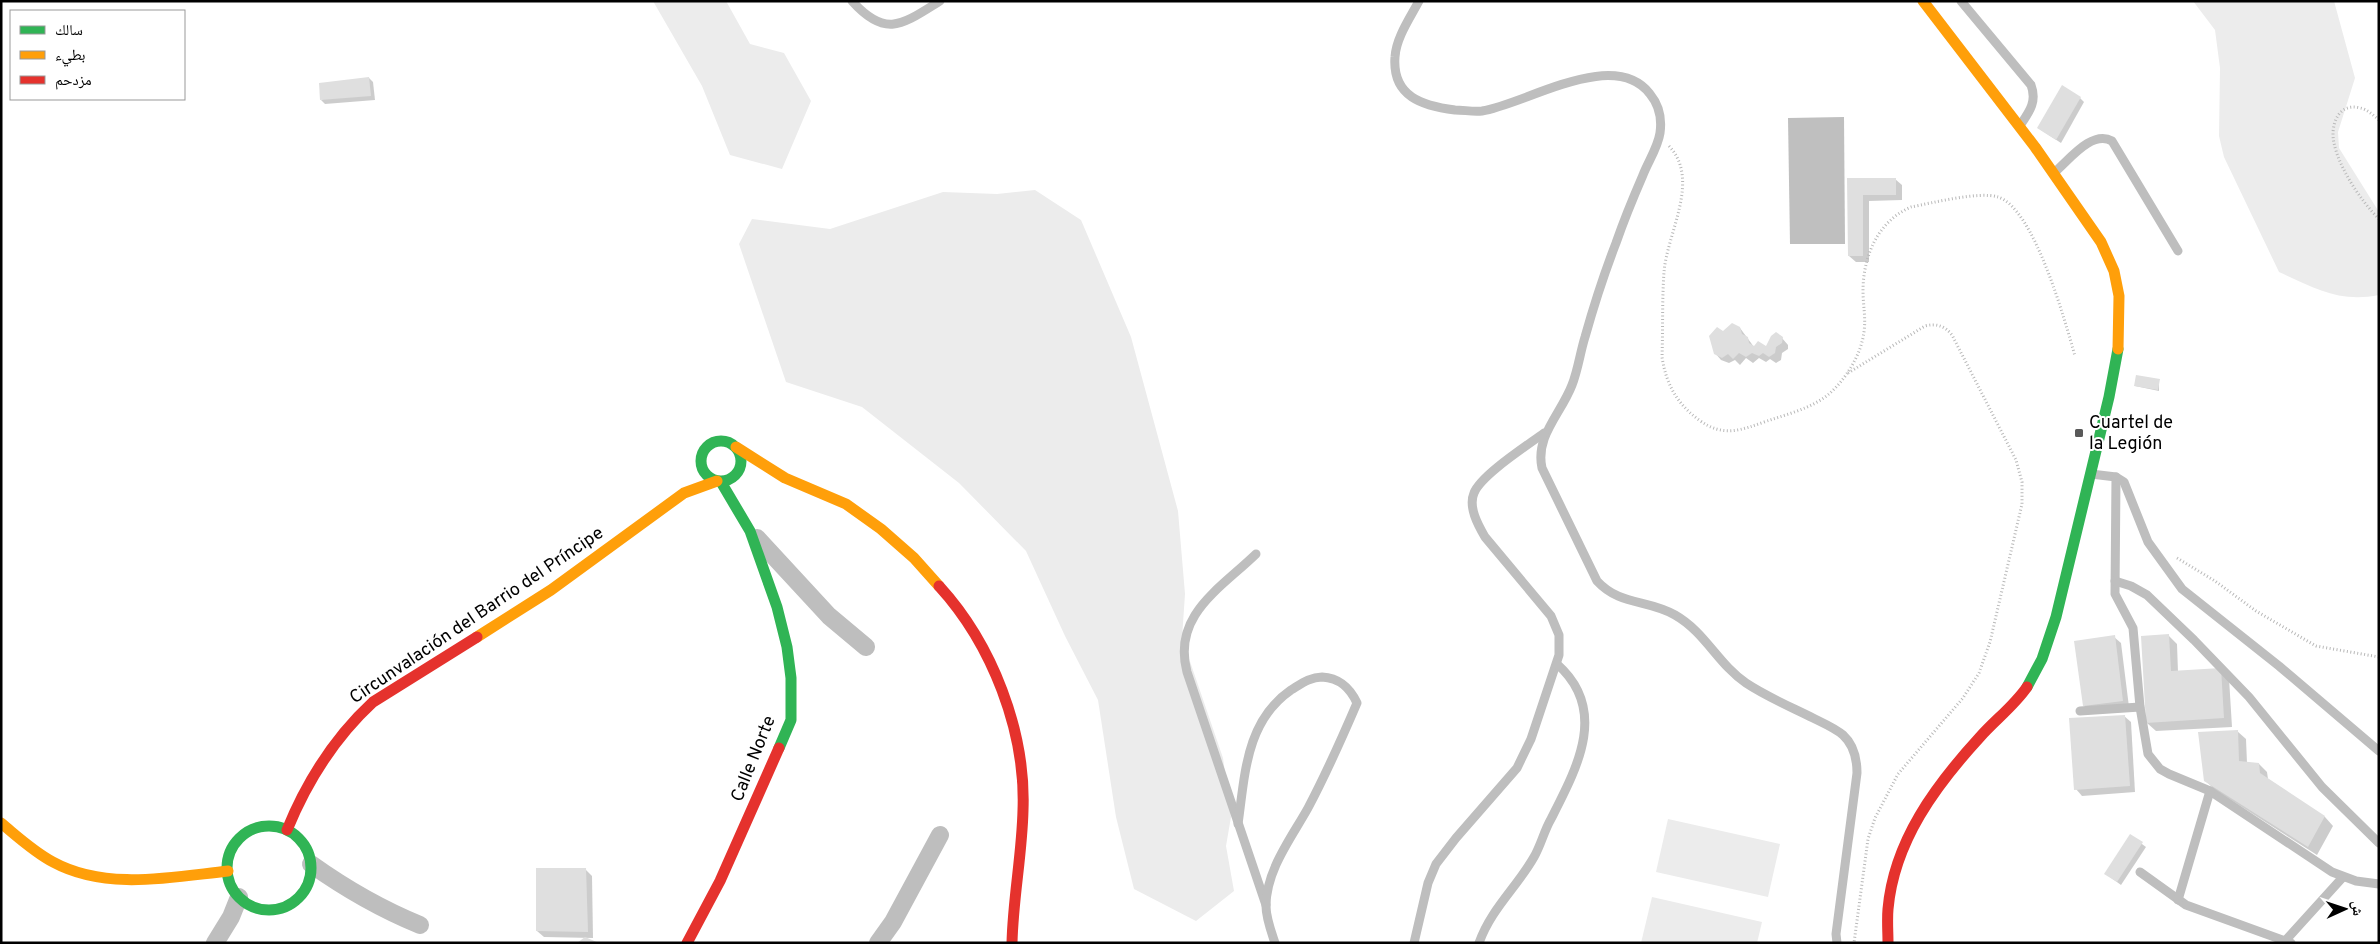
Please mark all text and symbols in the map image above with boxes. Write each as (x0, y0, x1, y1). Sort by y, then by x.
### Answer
legend (10, 10, 185, 100)
text: سالك (55, 22, 83, 41)
text: بطيء (55, 47, 85, 67)
text: مزدحم (55, 72, 92, 91)
place label: Cuartel de la Legión (2089, 412, 2173, 456)
marker: Cuartel de la Legión (2073, 427, 2085, 439)
street label: Circunvalación del Barrio del Príncipe (346, 522, 608, 710)
street label: Calle Norte (726, 713, 782, 805)
north arrow (2320, 884, 2370, 934)
text: ش (2348, 901, 2365, 916)

